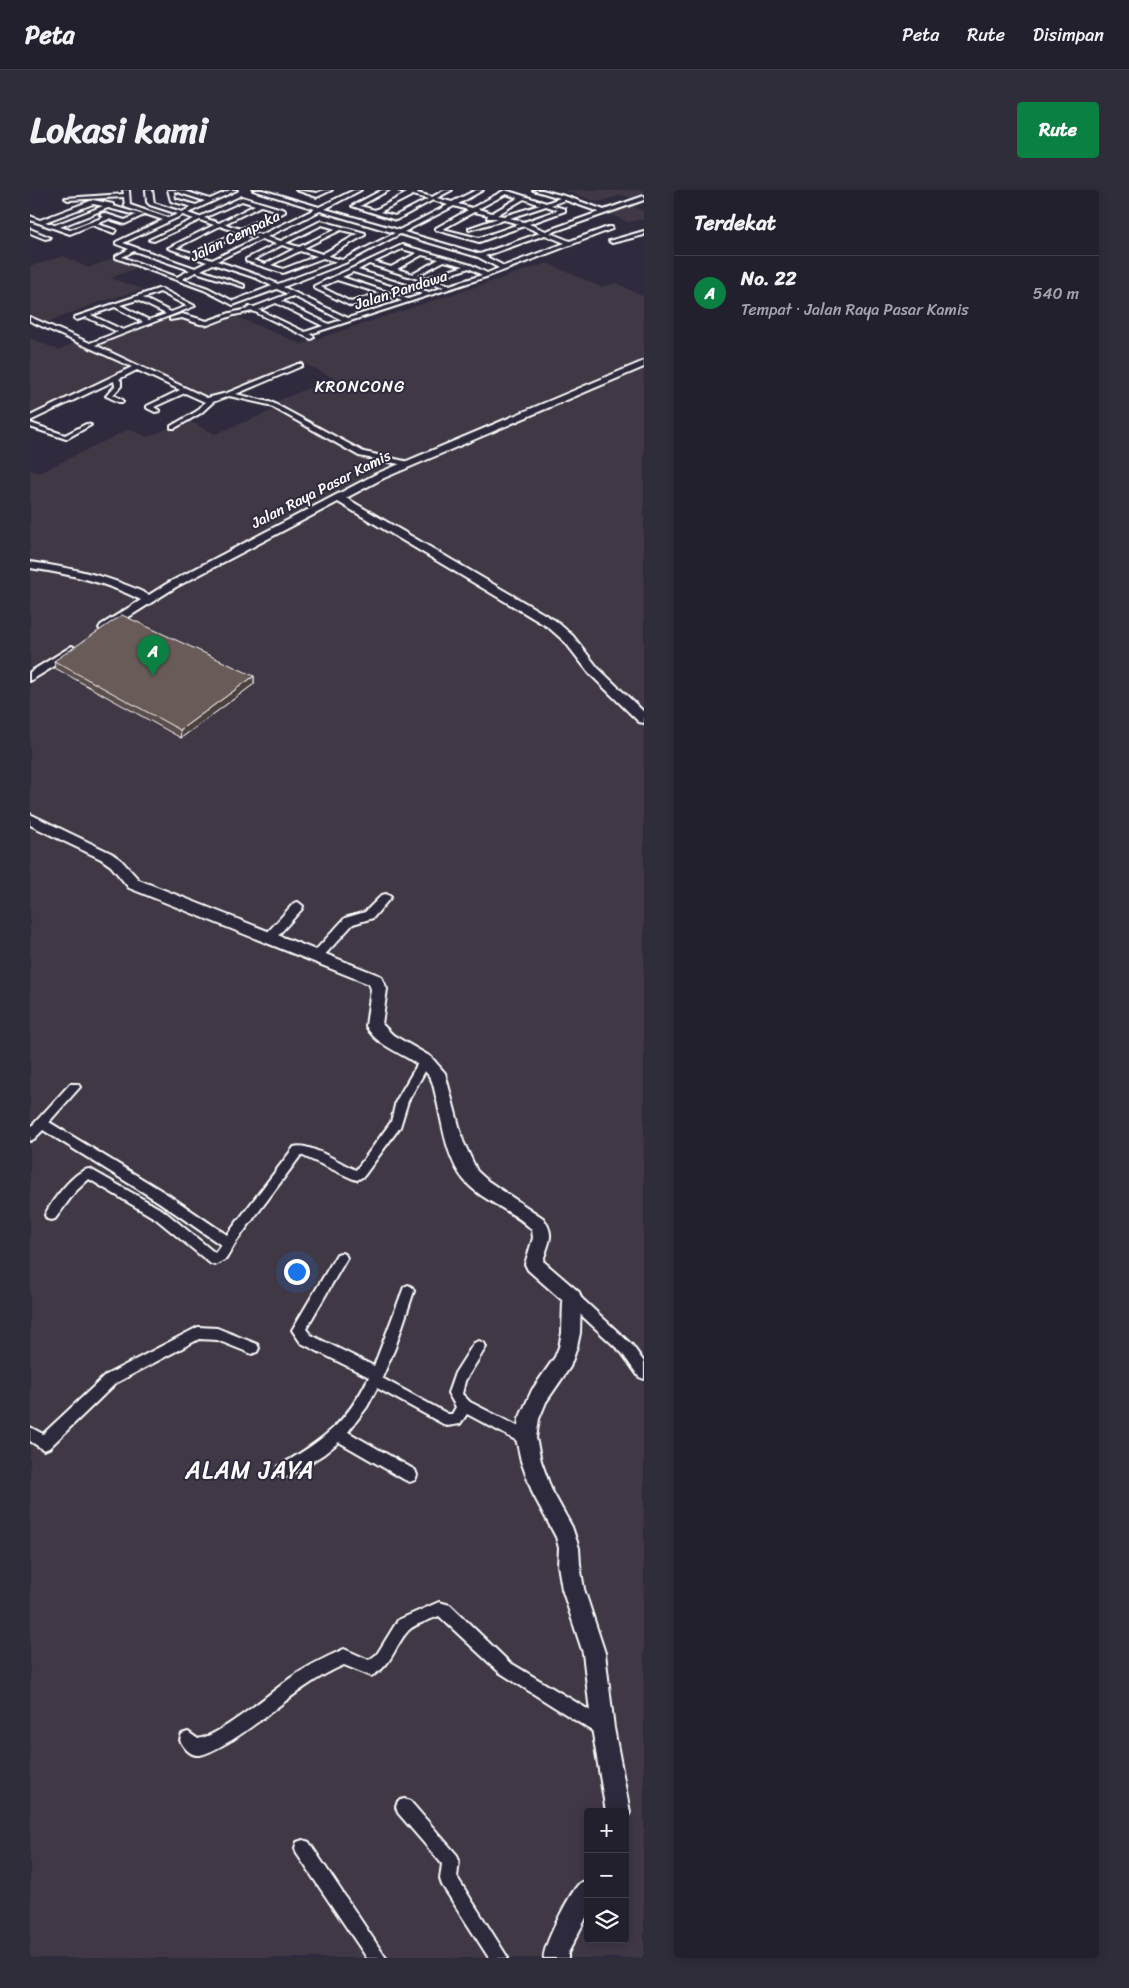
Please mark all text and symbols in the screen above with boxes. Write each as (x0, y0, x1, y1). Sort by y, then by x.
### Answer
text: Peta (25, 14, 74, 56)
text: Peta (902, 19, 939, 51)
text: Rute (967, 19, 1005, 51)
text: Disimpan (1033, 19, 1104, 51)
text: Lokasi kami (30, 99, 208, 161)
button: Rute (1017, 102, 1099, 158)
street label: Jalan Cempaka (185, 203, 285, 269)
text: Terdekat (694, 204, 776, 242)
text: No. 22 (741, 262, 796, 295)
street label: Jalan Pandawa (350, 263, 451, 318)
text: A (705, 279, 715, 308)
text: 540 m (1033, 279, 1079, 308)
text: Tempat · Jalan Raya Pasar Kamis (741, 295, 969, 324)
district label: KRONCONG (315, 372, 405, 401)
street label: Jalan Raya Pasar Kamis (246, 442, 396, 536)
pin: A (137, 635, 169, 676)
your location (284, 1259, 310, 1285)
district label: ALAM JAYA (184, 1449, 315, 1491)
map controls (584, 1808, 629, 1943)
button: + (584, 1808, 629, 1853)
button: − (584, 1853, 629, 1898)
button: layers (584, 1898, 629, 1943)

